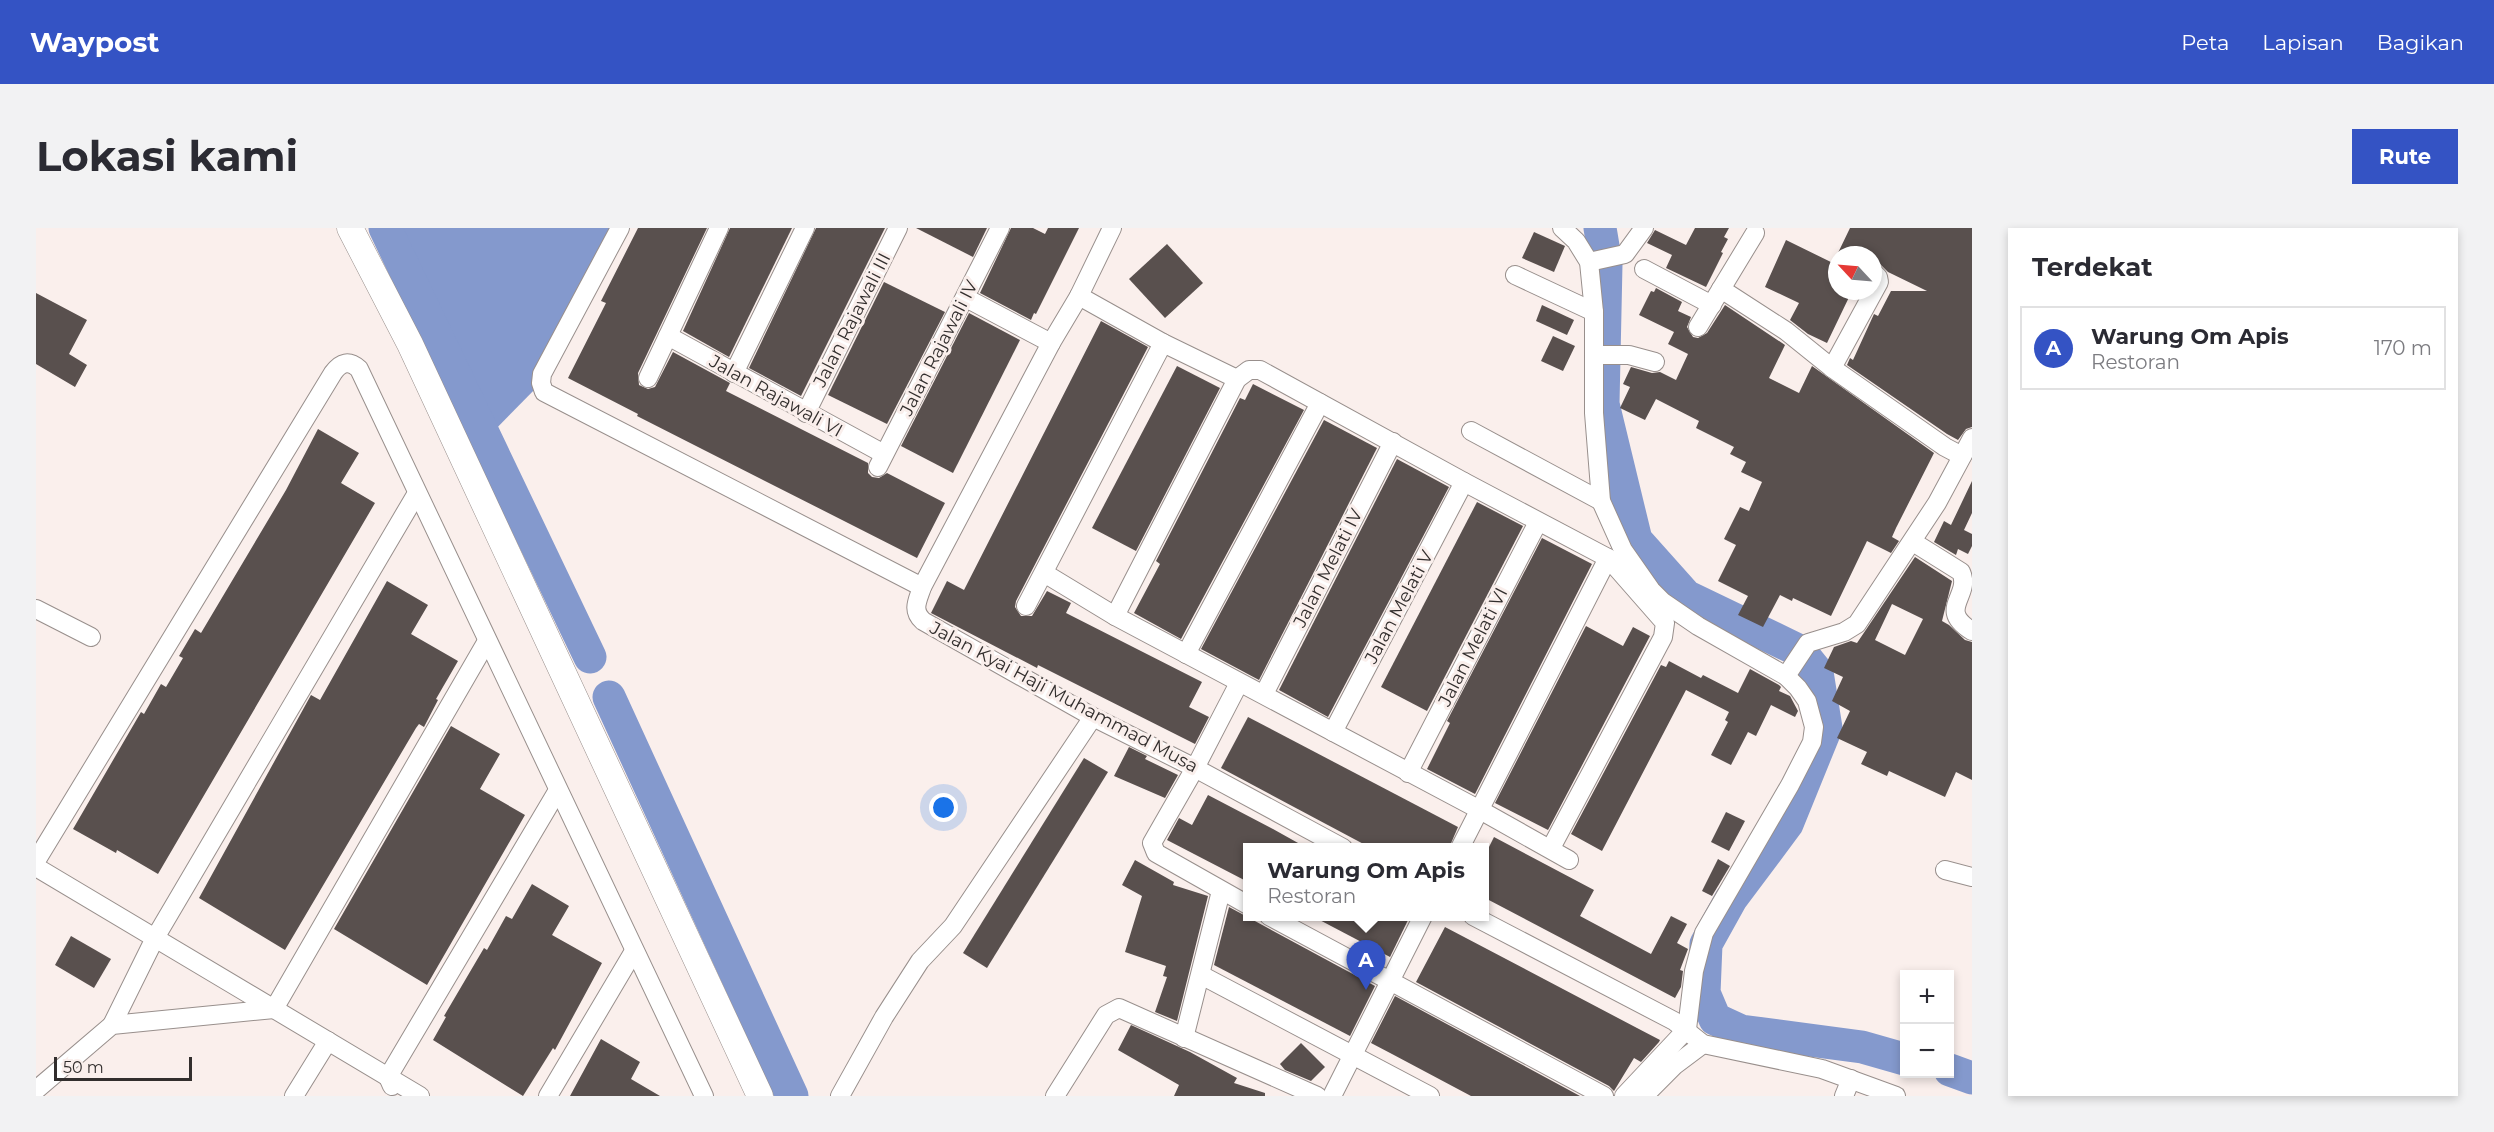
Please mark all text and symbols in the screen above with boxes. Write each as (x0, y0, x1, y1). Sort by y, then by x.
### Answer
text: Waypost (30, 25, 160, 59)
text: Peta (2181, 30, 2229, 55)
text: Lapisan (2262, 30, 2344, 55)
text: Bagikan (2377, 30, 2464, 55)
button: Rute (2352, 129, 2458, 184)
text: Lokasi kami (36, 130, 298, 182)
north arrow (1828, 246, 1882, 300)
street label: Jalan Rajawali III (808, 249, 895, 392)
text: Terdekat (2032, 251, 2153, 283)
street label: Jalan Rajawali IV (895, 276, 983, 420)
text: Warung Om Apis (2091, 323, 2289, 350)
text: A (2046, 336, 2061, 360)
text: 170 m (2374, 336, 2432, 360)
street label: Jalan Rajawali VI (705, 350, 847, 442)
text: Restoran (2091, 350, 2180, 374)
street label: Jalan Melati IV (1288, 505, 1368, 632)
street label: Jalan Melati V (1359, 546, 1438, 668)
street label: Jalan Melati VI (1433, 584, 1512, 711)
street label: Jalan Kyai Haji Muhammad Musa (925, 616, 1202, 777)
your location (929, 793, 958, 822)
popup (1243, 843, 1489, 921)
text: Warung Om Apis (1267, 857, 1465, 884)
text: Restoran (1267, 884, 1356, 908)
pin: A (1346, 940, 1386, 990)
map controls (1900, 970, 1954, 1078)
button: + (1900, 970, 1954, 1024)
button: − (1900, 1024, 1954, 1078)
scale bar (54, 1054, 192, 1082)
text: 50 m (63, 1058, 104, 1077)

